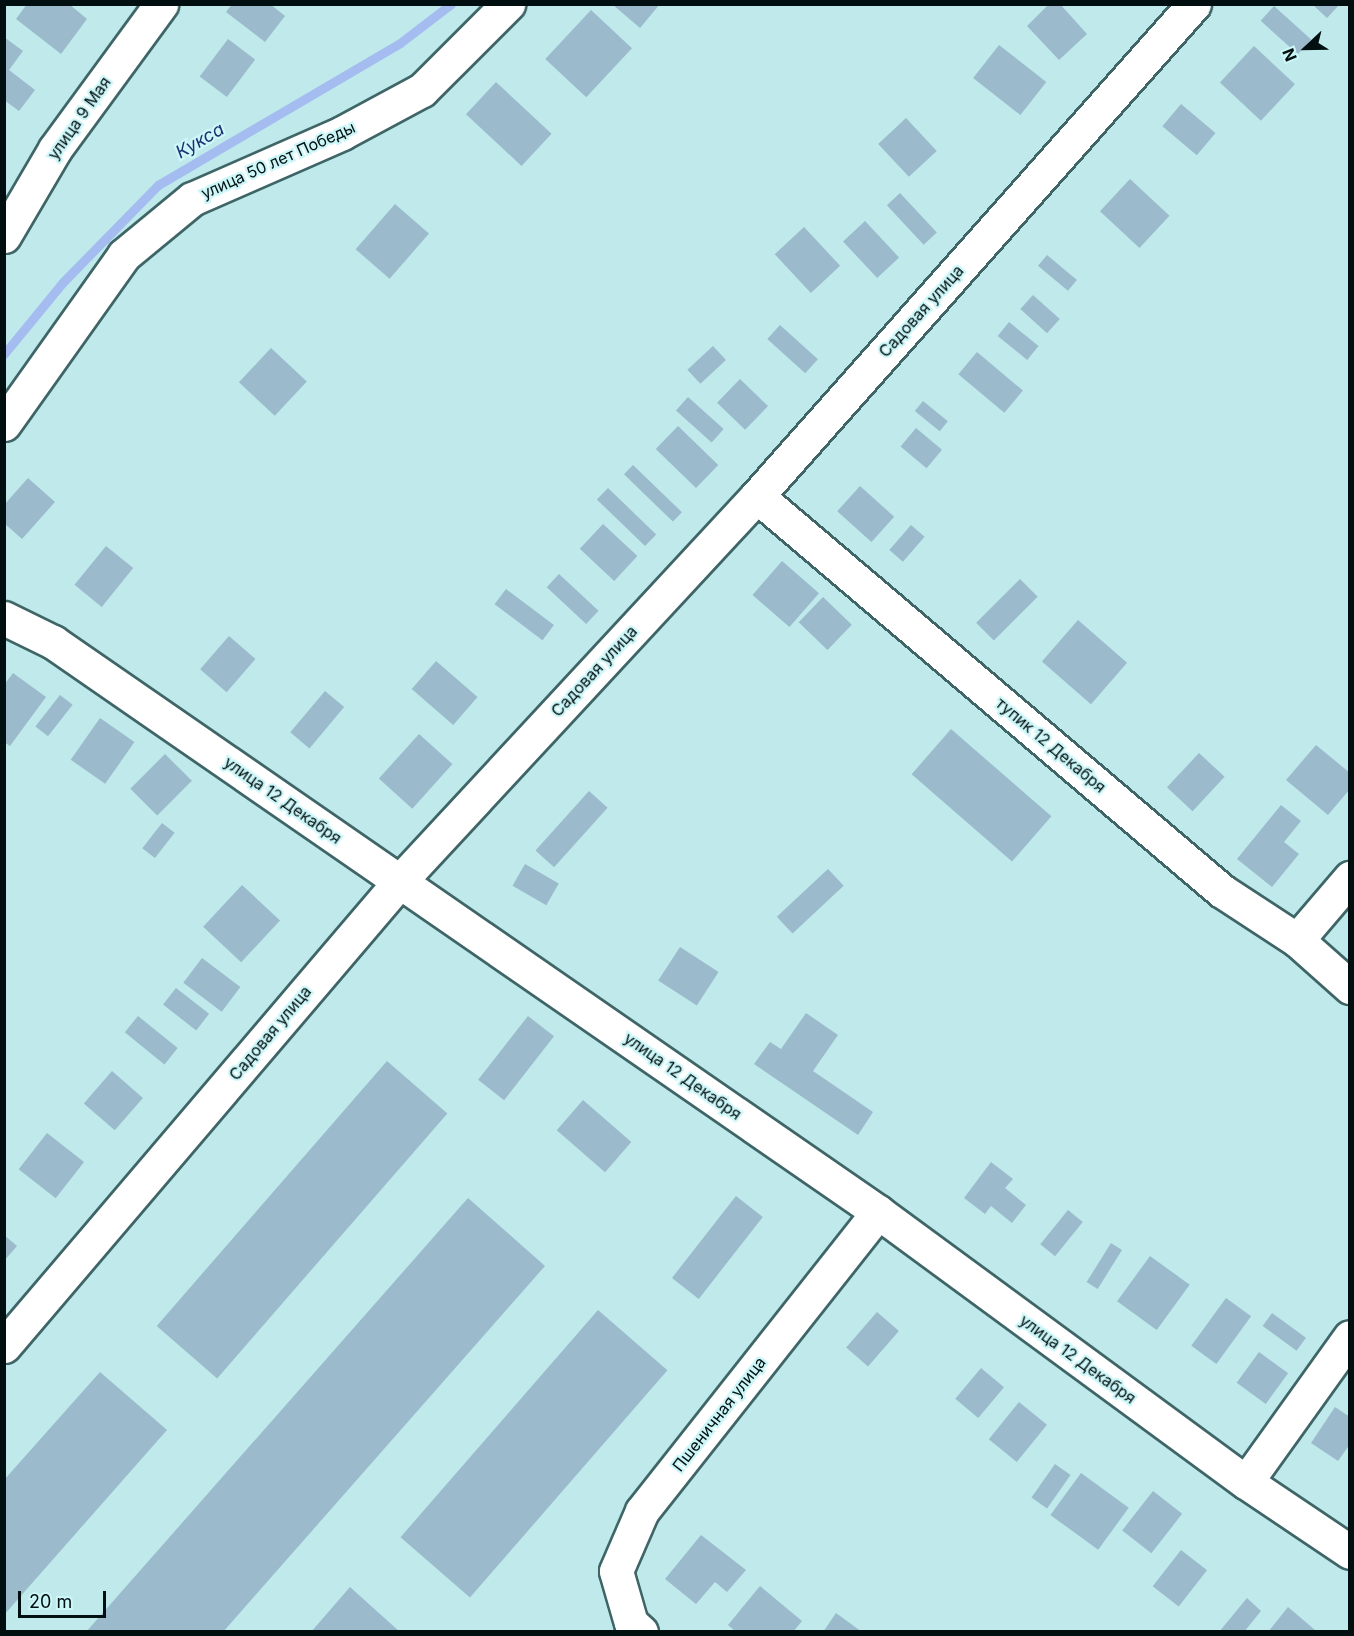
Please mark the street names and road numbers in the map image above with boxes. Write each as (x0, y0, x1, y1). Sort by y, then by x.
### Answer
street label: улица 9 Мая (43, 73, 115, 163)
street label: улица 50 лет Победы (198, 117, 358, 203)
street label: Садовая улица (875, 261, 967, 361)
street label: Садовая улица (547, 622, 641, 720)
street label: тупик 12 Декабря (992, 693, 1110, 797)
street label: улица 12 Декабря (221, 752, 345, 848)
street label: Садовая улица (225, 982, 315, 1084)
street label: улица 12 Декабря (621, 1028, 745, 1124)
street label: улица 12 Декабря (1016, 1310, 1140, 1408)
street label: Пшеничная улица (668, 1353, 770, 1475)

